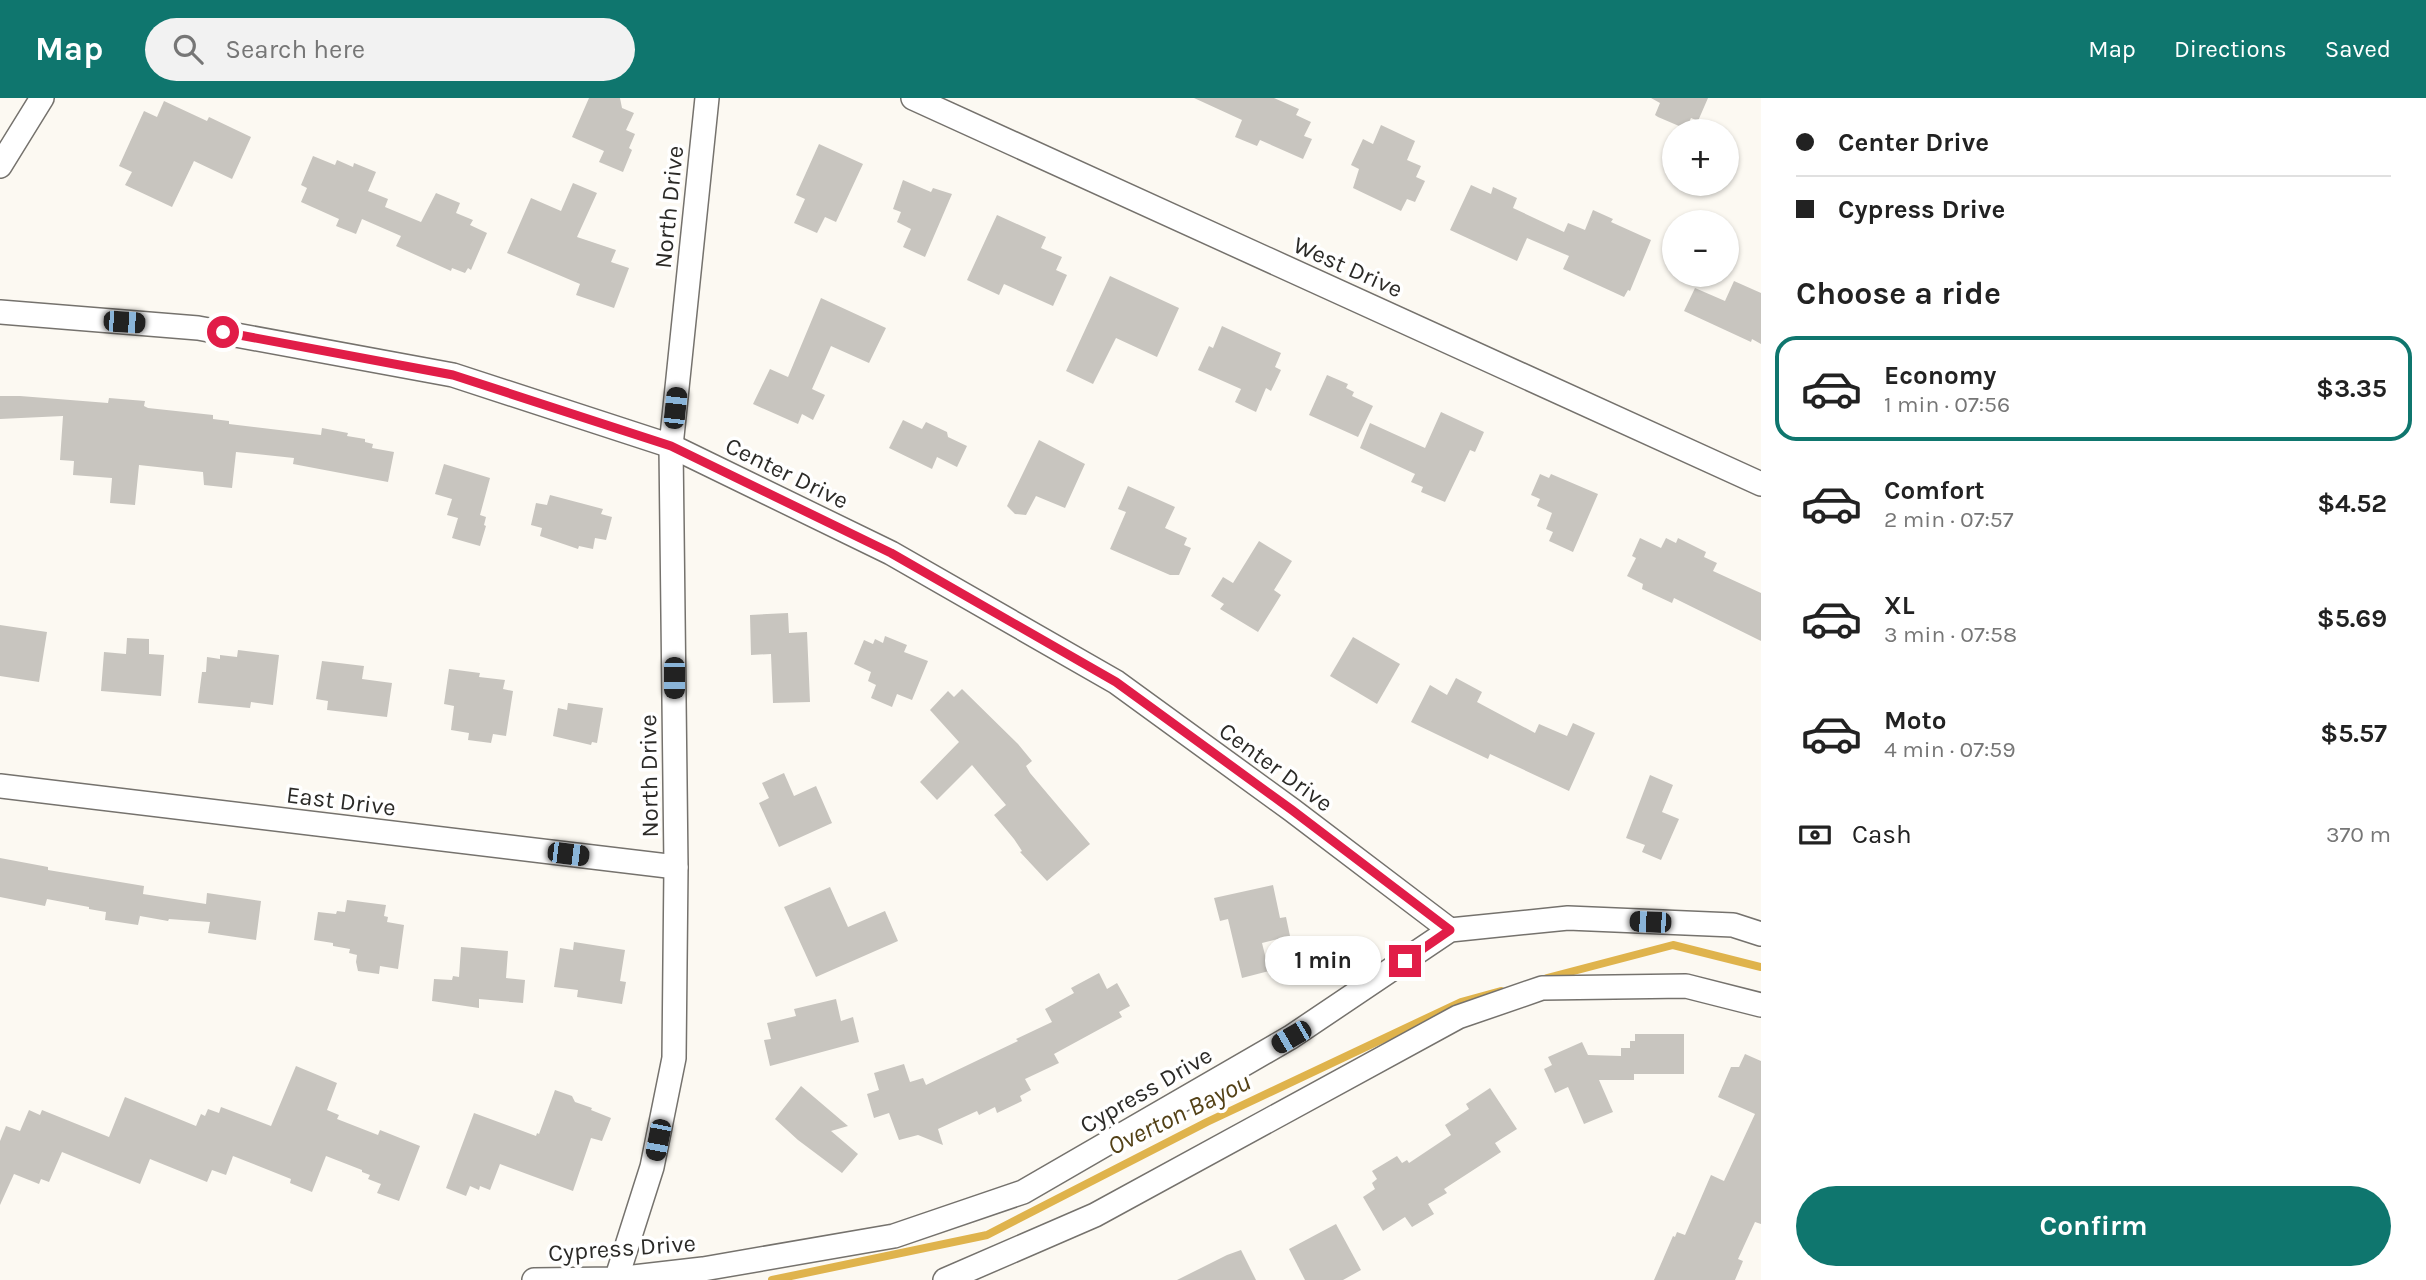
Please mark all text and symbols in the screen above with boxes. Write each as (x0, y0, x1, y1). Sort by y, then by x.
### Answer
search box (145, 18, 635, 81)
text: Map (35, 30, 103, 68)
icon: search (169, 30, 207, 68)
text: Search here (225, 34, 365, 65)
text: Map (2088, 35, 2136, 63)
text: Directions (2174, 35, 2287, 63)
text: Saved (2325, 35, 2391, 63)
map controls (1662, 119, 1739, 287)
button: + (1662, 119, 1739, 196)
text: Center Drive (1838, 127, 1989, 158)
street label: North Drive (649, 144, 689, 270)
text: Cypress Drive (1838, 194, 2005, 225)
button: − (1662, 210, 1739, 287)
street label: West Drive (1289, 231, 1407, 303)
text: Choose a ride (1796, 275, 2001, 312)
car (103, 310, 146, 334)
route start (207, 316, 239, 348)
icon: car (1800, 357, 1863, 420)
text: Economy (1884, 360, 1996, 391)
text: $3.35 (2316, 373, 2387, 404)
car (663, 386, 688, 430)
text: 1 min · 07:56 (1884, 391, 2010, 418)
street label: Center Drive (721, 431, 853, 515)
icon: car (1800, 472, 1863, 535)
text: Comfort (1884, 475, 1985, 506)
text: $4.52 (2317, 488, 2387, 519)
text: 2 min · 07:57 (1884, 506, 2014, 533)
icon: car (1800, 587, 1863, 650)
text: XL (1884, 590, 1915, 621)
text: $5.69 (2317, 603, 2387, 634)
text: 3 min · 07:58 (1884, 621, 2017, 648)
car (664, 657, 685, 699)
icon: car (1800, 702, 1863, 765)
text: Moto (1884, 705, 1946, 736)
street label: North Drive (634, 714, 664, 838)
street label: Center Drive (1214, 716, 1338, 818)
text: $5.57 (2320, 718, 2387, 749)
text: 4 min · 07:59 (1884, 736, 2016, 763)
street label: East Drive (285, 780, 397, 822)
icon: cash (1796, 816, 1834, 854)
text: Cash (1852, 819, 1912, 850)
text: 370 m (2326, 821, 2391, 848)
car (546, 841, 591, 867)
car (1629, 911, 1672, 933)
callout: 1 min (1265, 936, 1380, 986)
route end (1389, 945, 1421, 977)
text: 1 min (1294, 947, 1352, 974)
car (1268, 1017, 1315, 1057)
street label: Cypress Drive (1075, 1041, 1217, 1139)
water label: Overton Bayou (1103, 1066, 1255, 1162)
car (644, 1117, 673, 1163)
button: Confirm (1796, 1186, 2391, 1266)
street label: Cypress Drive (547, 1229, 697, 1267)

